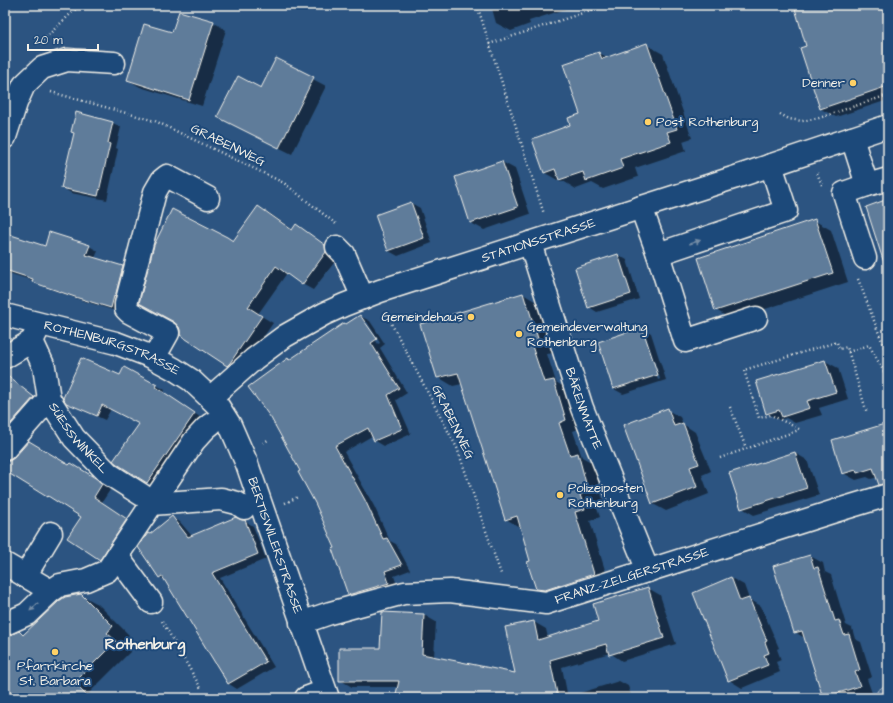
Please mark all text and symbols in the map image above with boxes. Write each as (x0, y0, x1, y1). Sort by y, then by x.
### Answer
scale bar (28, 26, 98, 52)
text: 20 m (34, 32, 63, 49)
place label: Denner (802, 74, 845, 92)
marker: Denner (848, 78, 858, 88)
place label: Post Rothenburg (656, 113, 758, 132)
marker: Post Rothenburg (643, 117, 653, 127)
street label: GRABENWEG (188, 119, 268, 171)
street label: STATIONSSTRASSE (479, 214, 598, 267)
one-way arrow (689, 239, 701, 245)
place label: Gemeindehaus (381, 308, 463, 326)
marker: Gemeindehaus (466, 312, 476, 322)
street label: ROTHENBURGSTRASSE (42, 316, 184, 380)
place label: Gemeindeverwaltung Rothenburg (527, 318, 648, 352)
marker: Gemeindeverwaltung Rothenburg (514, 329, 524, 339)
street label: BÄRENMATTE (561, 365, 607, 452)
street label: GRABENWEG (427, 382, 479, 462)
street label: SÜESSWINKEL (44, 399, 113, 477)
street label: BERTISWILERSTRASSE (243, 475, 307, 616)
place label: Polizeiposten Rothenburg (568, 479, 643, 513)
marker: Polizeiposten Rothenburg (555, 490, 565, 500)
street label: FRANZ-ZELGERSTRASSE (552, 543, 711, 609)
one-way arrow (29, 602, 39, 612)
district label: Rothenburg (105, 634, 185, 657)
marker: Pfarrkirche St. Barbara (50, 647, 60, 657)
place label: Pfarrkirche St. Barbara (17, 657, 93, 690)

